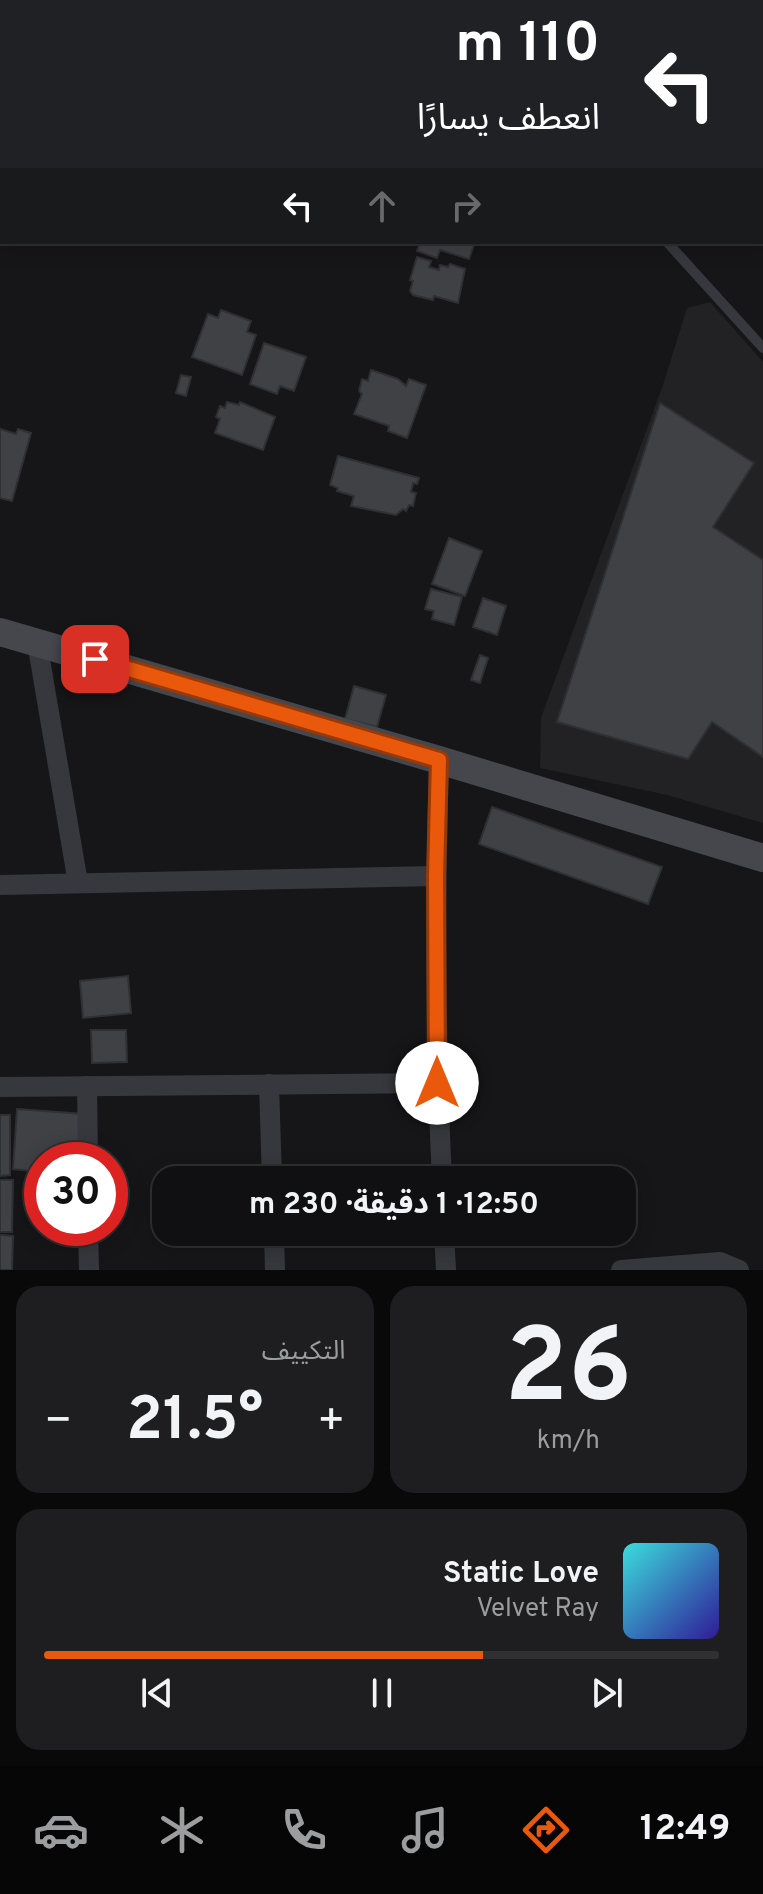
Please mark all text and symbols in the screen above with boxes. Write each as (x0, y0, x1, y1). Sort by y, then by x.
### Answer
text: 110 m (455, 11, 600, 81)
icon: left (628, 32, 732, 136)
text: انعطف يسارًا (417, 97, 600, 143)
icon: left (276, 184, 320, 228)
icon: ahead (360, 184, 404, 228)
icon: right (444, 184, 488, 228)
pin (61, 625, 129, 693)
icon: arrive (73, 637, 117, 681)
position arrow (395, 1041, 479, 1125)
speed limit sign: 30 (24, 1142, 128, 1246)
text: 12:50 · 1 دقيقة · 230 m (249, 1187, 539, 1224)
text: 26 (505, 1307, 632, 1439)
text: التكييف (262, 1336, 346, 1369)
text: 21.5° (126, 1385, 263, 1461)
text: − (44, 1395, 72, 1451)
text: + (317, 1395, 346, 1451)
text: km/h (537, 1425, 600, 1458)
text: Static Love (443, 1556, 599, 1593)
text: Velvet Ray (476, 1593, 599, 1626)
icon: previous (135, 1671, 179, 1715)
icon: pause (360, 1671, 404, 1715)
icon: next (585, 1671, 629, 1715)
icon: car (33, 1802, 89, 1858)
icon: climate (154, 1802, 210, 1858)
icon: phone (276, 1802, 332, 1858)
icon: music (397, 1802, 453, 1858)
icon: directions (518, 1802, 574, 1858)
text: 12:49 (640, 1807, 730, 1853)

